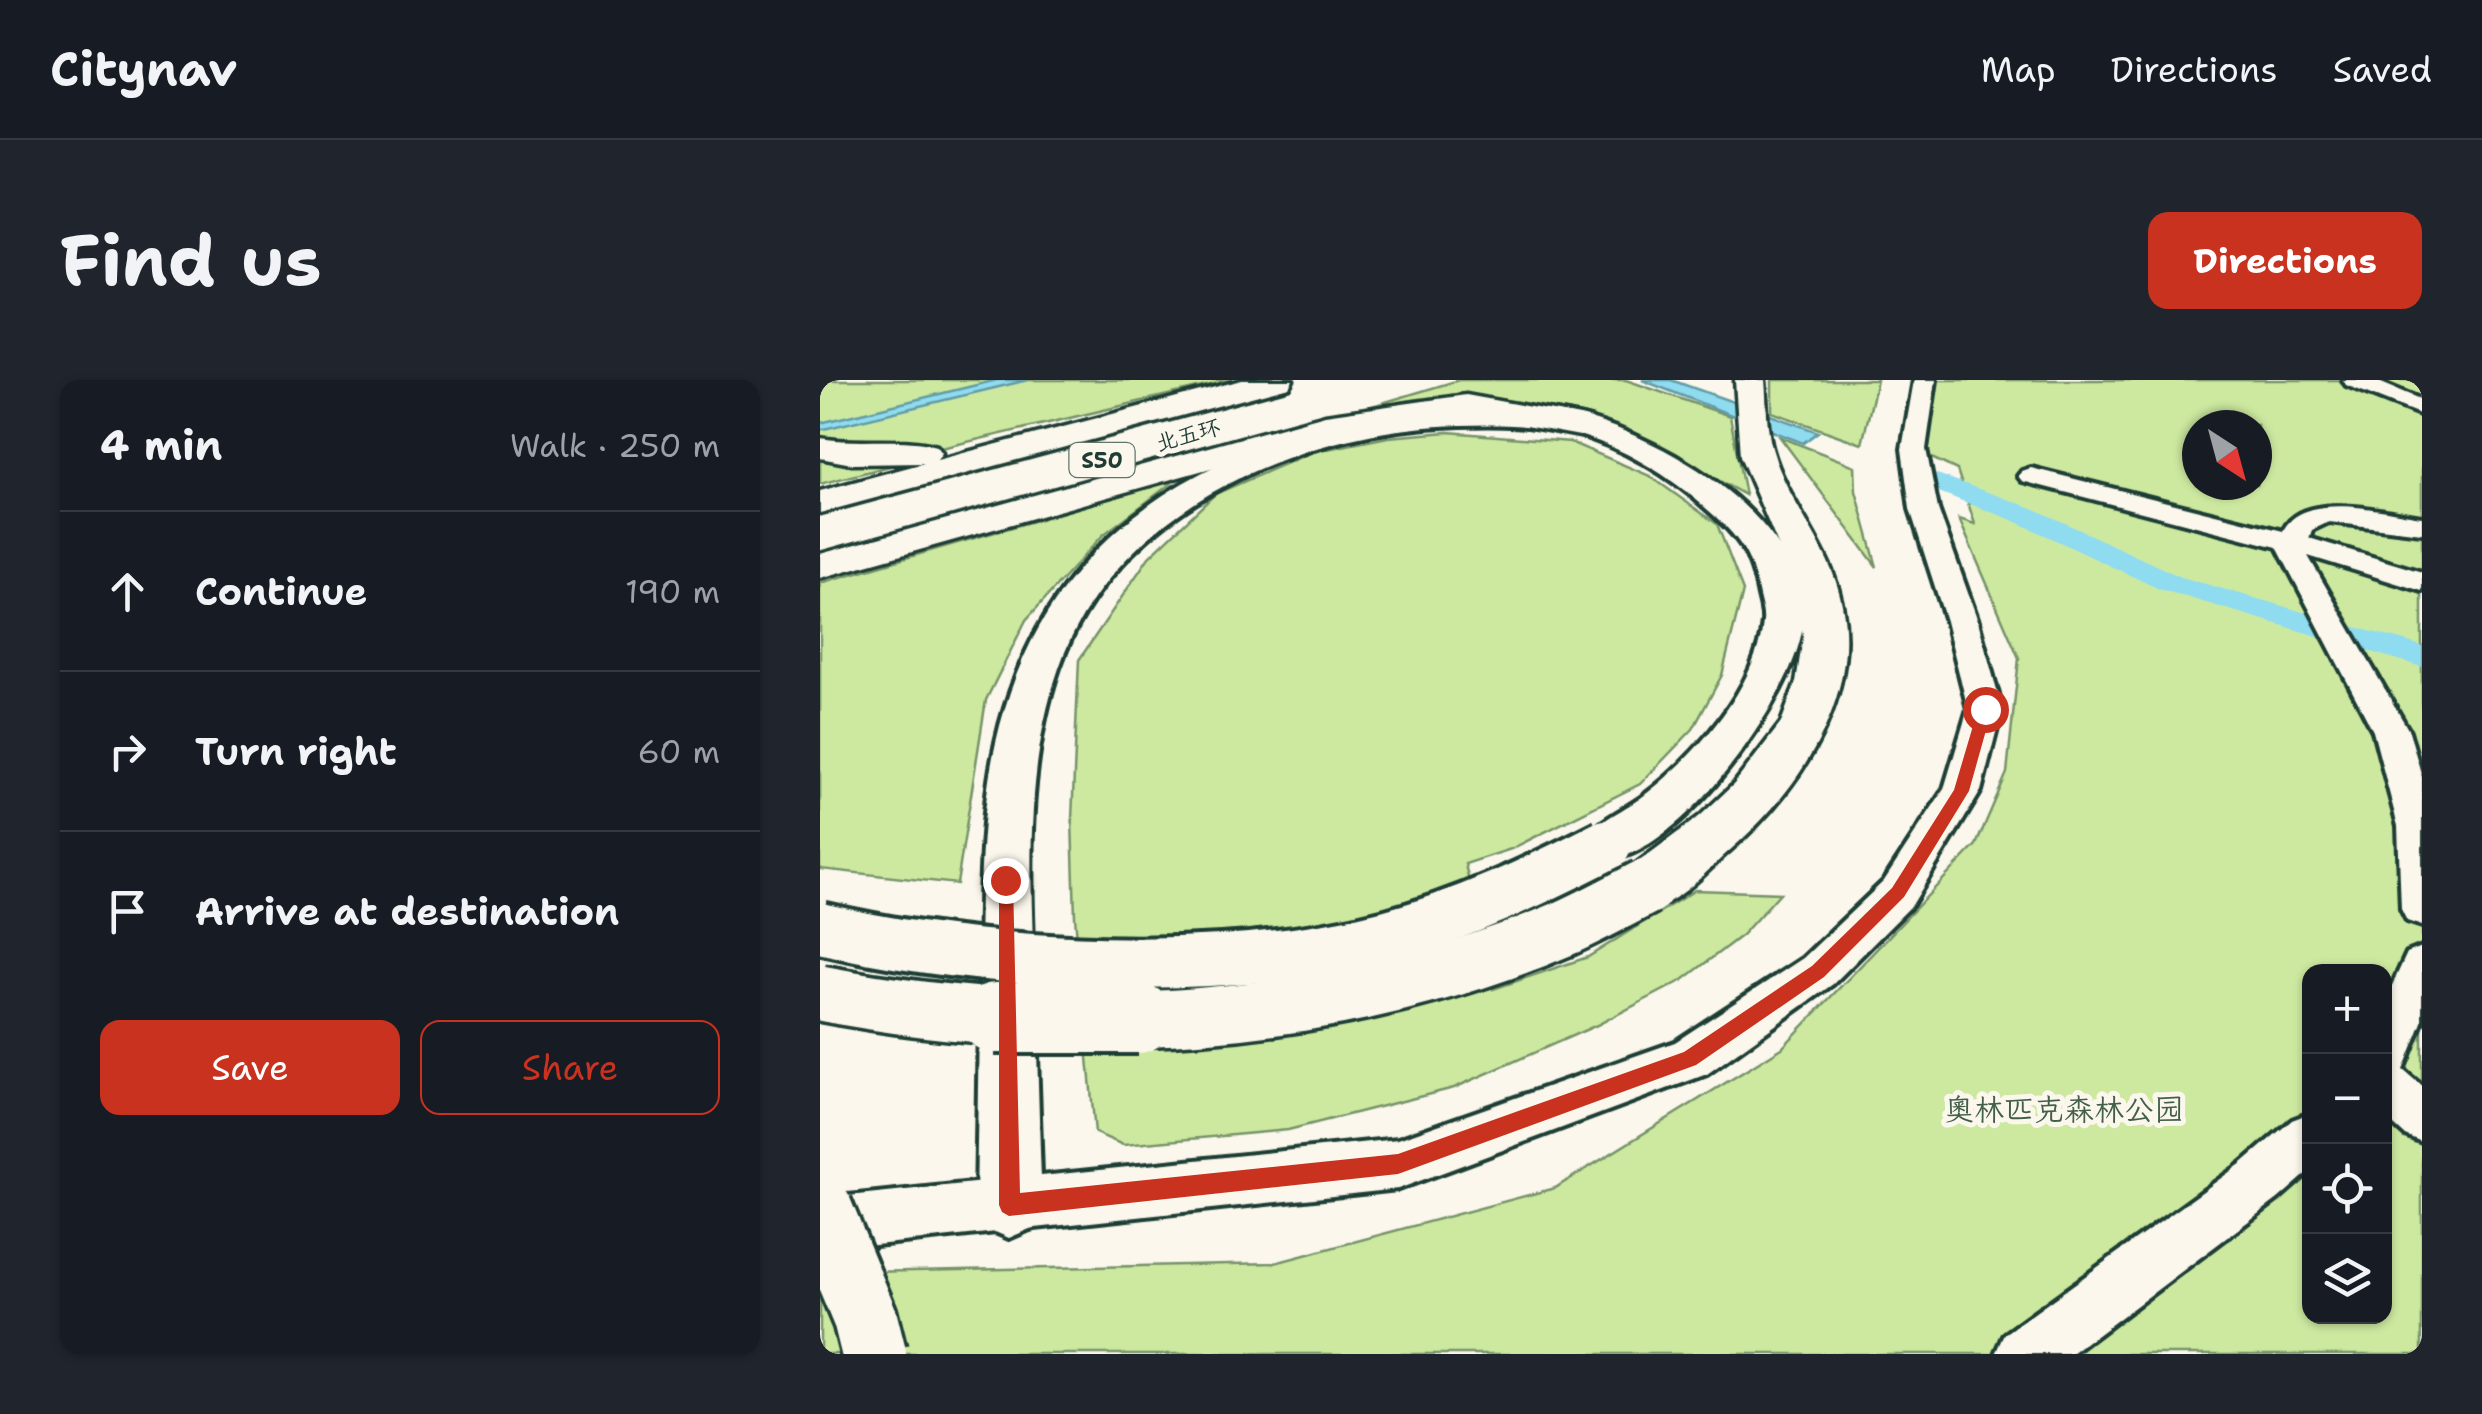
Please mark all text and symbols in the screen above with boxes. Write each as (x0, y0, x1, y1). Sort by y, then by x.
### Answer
text: Citynav (50, 37, 237, 101)
text: Map (1981, 46, 2056, 93)
text: Directions (2111, 46, 2278, 93)
text: Saved (2333, 46, 2432, 93)
button: Directions (2148, 212, 2422, 309)
text: Find us (60, 214, 322, 307)
north arrow (2182, 410, 2272, 500)
street label: 北五环 (1152, 412, 1224, 458)
text: 4 min (100, 417, 222, 473)
text: Walk · 250 m (510, 424, 720, 467)
road number: S50 (1070, 443, 1134, 477)
icon: ahead (100, 564, 155, 619)
text: Continue (195, 566, 367, 617)
text: 190 m (625, 570, 720, 613)
route start (1963, 687, 2009, 733)
icon: right (100, 724, 155, 779)
text: Turn right (195, 726, 397, 777)
text: 60 m (638, 730, 720, 773)
route end (983, 858, 1029, 904)
icon: arrive (100, 884, 155, 939)
text: Arrive at destination (195, 886, 619, 937)
map controls (2302, 964, 2392, 1324)
button: + (2302, 964, 2392, 1054)
button: Save (100, 1020, 400, 1115)
button: Share (420, 1020, 720, 1115)
button: − (2302, 1054, 2392, 1144)
park label: 奥林匹克森林公园 (1944, 1089, 2184, 1130)
button: locate (2302, 1144, 2392, 1234)
button: layers (2302, 1234, 2392, 1324)

